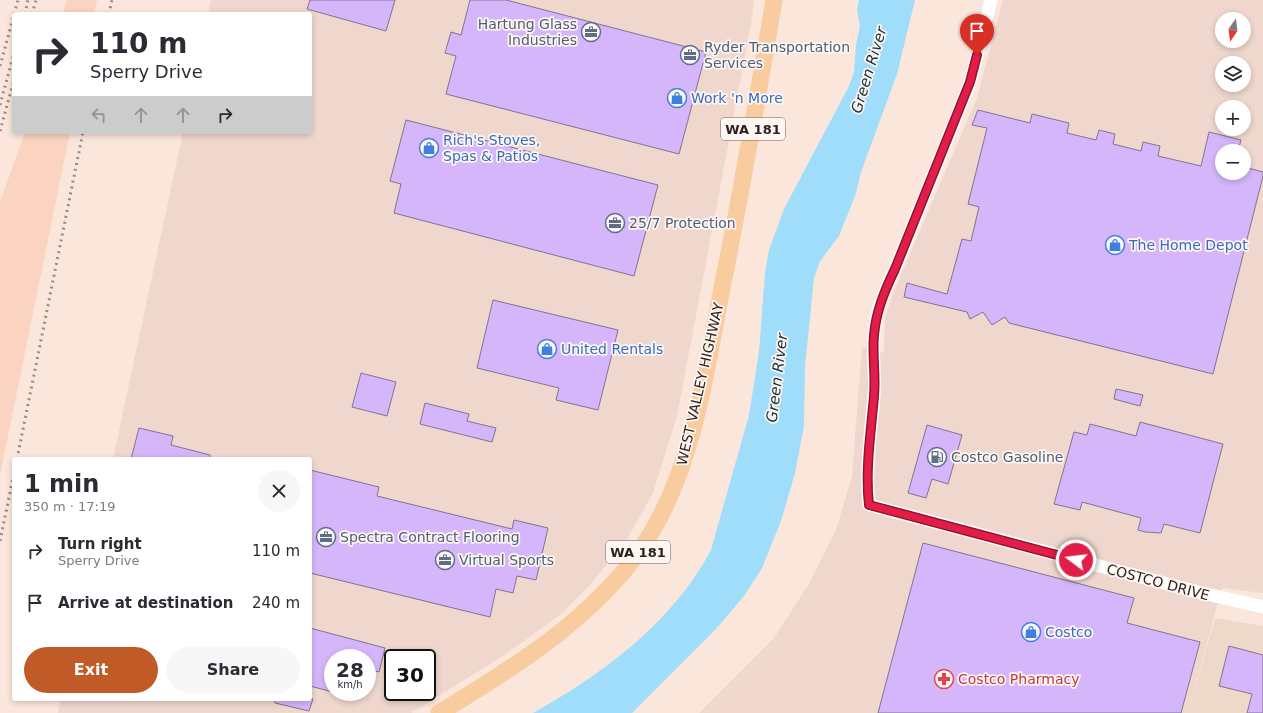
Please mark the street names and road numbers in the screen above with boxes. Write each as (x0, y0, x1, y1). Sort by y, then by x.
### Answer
road number: WA 181 (721, 118, 785, 140)
street label: WEST VALLEY HIGHWAY (673, 301, 727, 467)
road number: WA 181 (606, 541, 670, 563)
street label: COSTCO DRIVE (1105, 561, 1211, 603)

